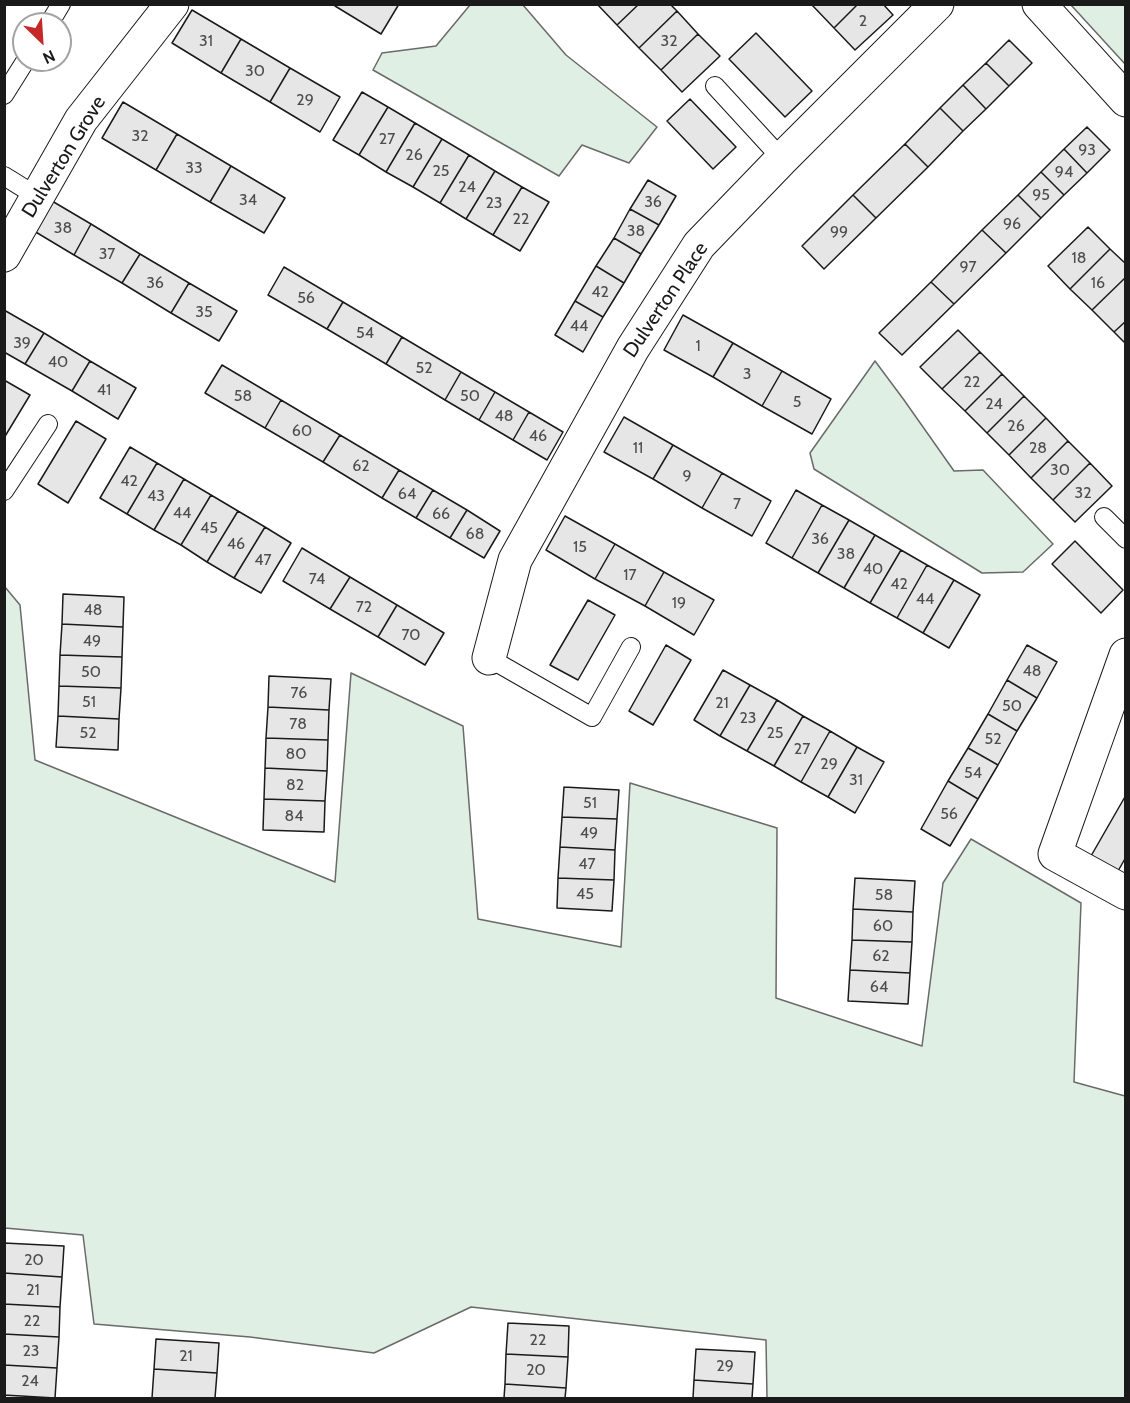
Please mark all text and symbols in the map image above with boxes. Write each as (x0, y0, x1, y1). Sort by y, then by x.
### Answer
house number: 2 (859, 11, 867, 31)
north arrow (12, 12, 72, 72)
house number: 31 (199, 31, 213, 51)
house number: 32 (660, 31, 678, 51)
text: N (40, 46, 58, 68)
house number: 30 (245, 61, 265, 81)
house number: 29 (296, 90, 314, 110)
street label: Dulverton Grove (17, 92, 111, 222)
house number: 32 (131, 126, 149, 146)
house number: 27 (379, 129, 395, 149)
house number: 93 (1078, 140, 1096, 160)
house number: 26 (405, 145, 423, 165)
house number: 33 (185, 158, 203, 178)
house number: 25 (432, 161, 450, 181)
house number: 94 (1055, 162, 1073, 182)
house number: 24 (458, 177, 476, 197)
house number: 95 (1032, 185, 1050, 205)
house number: 34 (239, 190, 257, 210)
house number: 36 (644, 192, 662, 212)
house number: 23 (485, 193, 503, 213)
house number: 22 (513, 209, 529, 229)
house number: 96 (1003, 214, 1021, 234)
house number: 38 (54, 218, 72, 238)
house number: 38 (627, 221, 645, 241)
house number: 99 (830, 222, 848, 242)
street label: Dulverton Place (619, 238, 713, 362)
house number: 37 (99, 244, 115, 264)
house number: 18 (1072, 248, 1086, 268)
house number: 97 (959, 257, 977, 277)
house number: 36 (146, 273, 164, 293)
house number: 16 (1091, 273, 1105, 293)
house number: 42 (591, 282, 609, 302)
house number: 56 (297, 288, 315, 308)
house number: 35 (195, 302, 213, 322)
house number: 44 (570, 316, 588, 336)
house number: 54 (356, 323, 374, 343)
house number: 39 (13, 333, 31, 353)
house number: 1 (695, 336, 701, 356)
house number: 40 (48, 352, 68, 372)
house number: 52 (415, 358, 433, 378)
house number: 3 (743, 364, 751, 384)
house number: 22 (964, 372, 980, 392)
house number: 41 (97, 380, 111, 400)
house number: 58 (234, 386, 252, 406)
house number: 50 (460, 386, 480, 406)
house number: 5 (793, 392, 801, 412)
house number: 24 (985, 394, 1003, 414)
house number: 48 (495, 406, 513, 426)
house number: 26 (1007, 416, 1025, 436)
house number: 60 (292, 421, 312, 441)
house number: 46 (529, 426, 547, 446)
house number: 11 (633, 438, 643, 458)
house number: 28 (1029, 438, 1047, 458)
house number: 62 (352, 456, 370, 476)
house number: 30 (1050, 460, 1070, 480)
house number: 9 (682, 466, 692, 486)
house number: 42 (120, 471, 138, 491)
house number: 32 (1074, 483, 1092, 503)
house number: 64 (398, 484, 416, 504)
house number: 43 (147, 486, 165, 506)
house number: 7 (733, 494, 741, 514)
house number: 44 (173, 503, 191, 523)
house number: 66 (432, 504, 450, 524)
house number: 45 (200, 518, 218, 538)
house number: 68 (466, 524, 484, 544)
house number: 36 (811, 529, 829, 549)
house number: 46 (227, 534, 245, 554)
house number: 15 (573, 537, 587, 557)
house number: 38 (837, 544, 855, 564)
house number: 47 (254, 550, 272, 570)
house number: 40 (863, 559, 883, 579)
house number: 17 (623, 565, 637, 585)
house number: 74 (309, 569, 325, 589)
house number: 42 (890, 574, 908, 594)
house number: 44 (916, 589, 934, 609)
house number: 19 (672, 593, 686, 613)
house number: 72 (356, 597, 372, 617)
house number: 48 (84, 600, 102, 620)
house number: 70 (401, 625, 421, 645)
house number: 49 (83, 631, 101, 651)
house number: 48 (1023, 661, 1041, 681)
house number: 50 (81, 662, 101, 682)
house number: 76 (291, 683, 307, 703)
house number: 51 (82, 692, 96, 712)
house number: 21 (715, 693, 729, 713)
house number: 50 (1002, 696, 1022, 716)
house number: 23 (739, 708, 757, 728)
house number: 78 (289, 714, 307, 734)
house number: 52 (79, 723, 97, 743)
house number: 25 (766, 723, 784, 743)
house number: 52 (984, 729, 1002, 749)
house number: 27 (794, 739, 810, 759)
house number: 80 (286, 744, 306, 764)
house number: 29 (820, 754, 838, 774)
house number: 54 (964, 763, 982, 783)
house number: 31 (849, 770, 863, 790)
house number: 82 (286, 775, 304, 795)
house number: 51 (583, 793, 597, 813)
house number: 56 (940, 804, 958, 824)
house number: 84 (285, 806, 303, 826)
house number: 49 (580, 823, 598, 843)
house number: 47 (578, 854, 596, 874)
house number: 45 (576, 884, 594, 904)
house number: 58 (875, 885, 893, 905)
house number: 60 (873, 916, 893, 936)
house number: 62 (872, 946, 890, 966)
house number: 64 (870, 977, 888, 997)
house number: 20 (24, 1250, 44, 1270)
house number: 21 (26, 1280, 40, 1300)
house number: 22 (24, 1311, 40, 1331)
house number: 22 (530, 1330, 546, 1350)
house number: 23 (22, 1341, 40, 1361)
house number: 21 (179, 1346, 193, 1366)
house number: 29 (716, 1356, 734, 1376)
house number: 20 (526, 1360, 546, 1380)
house number: 24 (21, 1371, 39, 1391)

